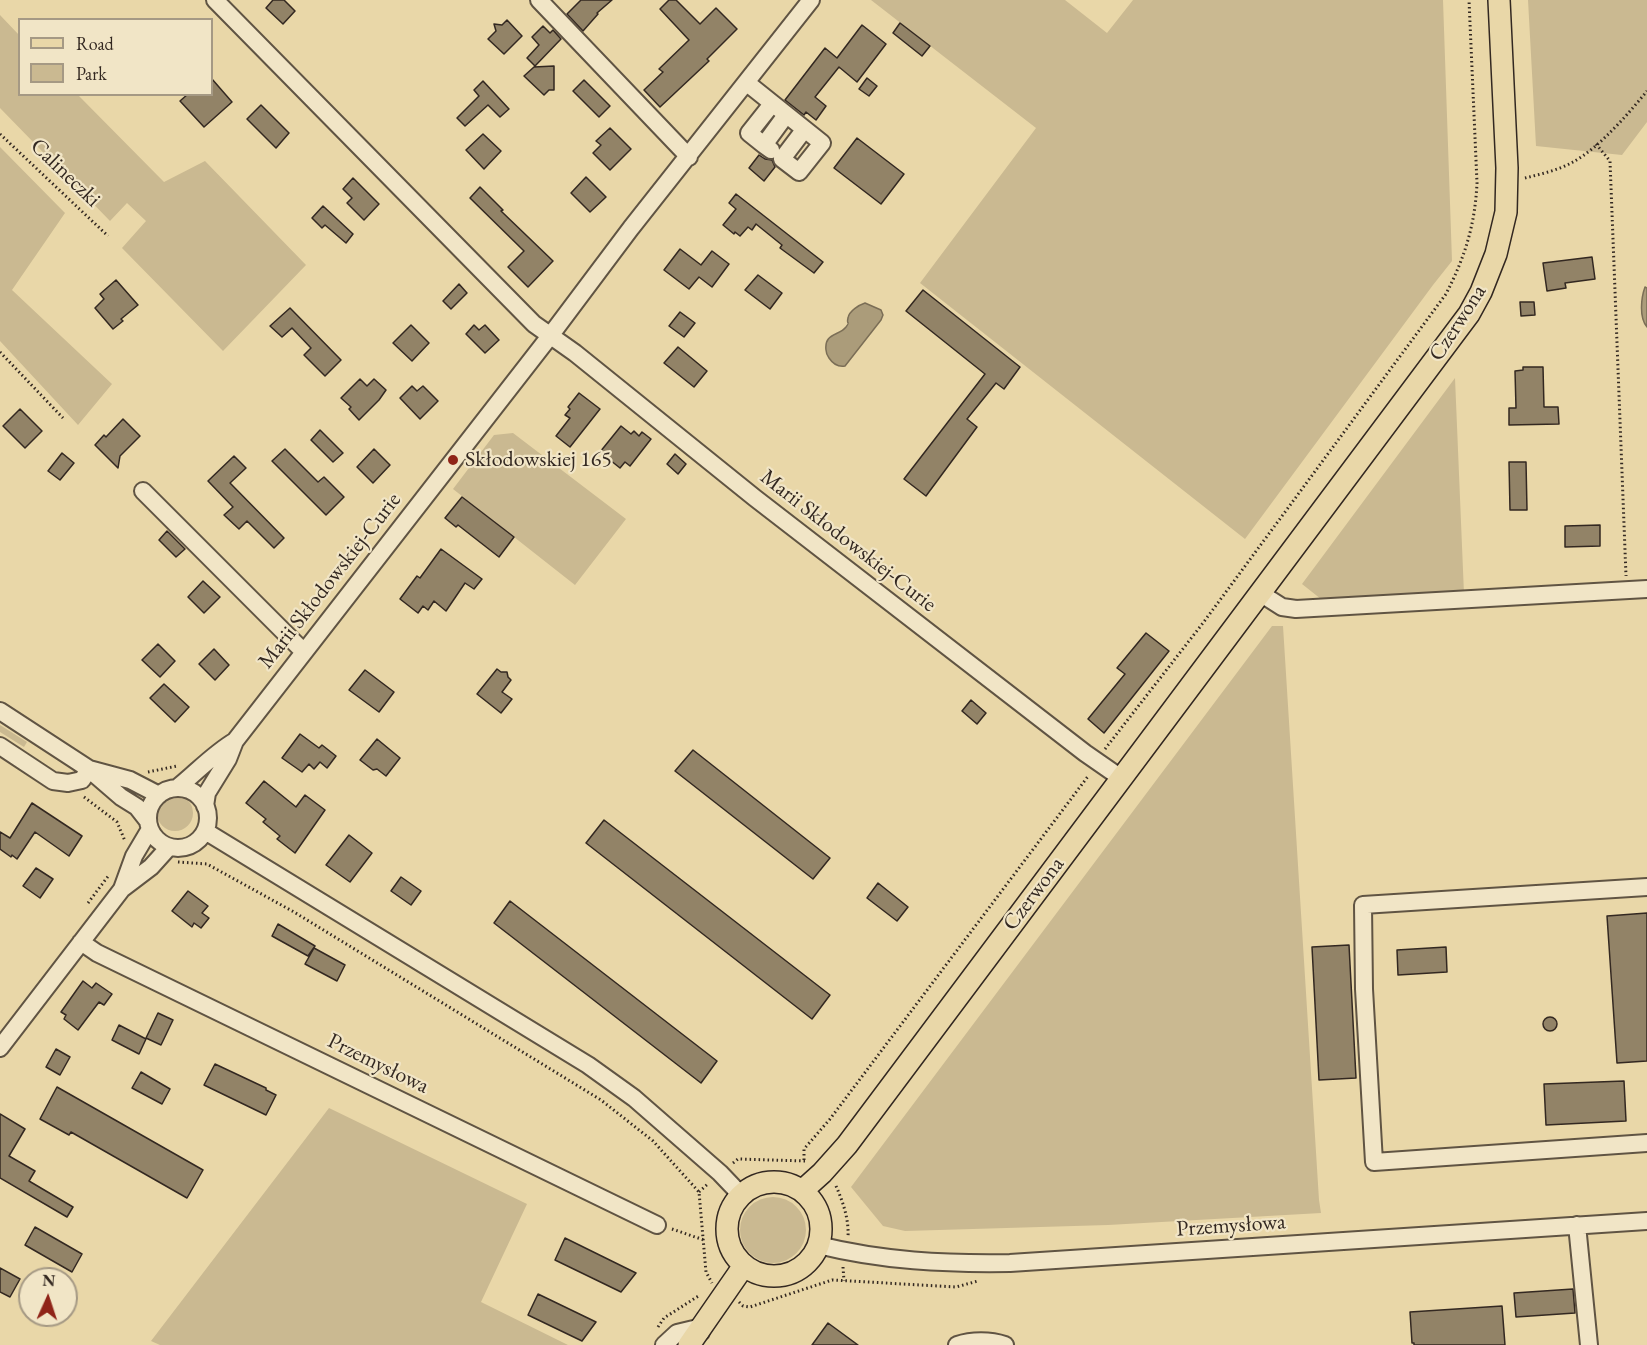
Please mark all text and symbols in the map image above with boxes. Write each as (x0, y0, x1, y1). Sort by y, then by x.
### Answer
legend (18, 18, 213, 96)
text: Road (76, 32, 114, 55)
text: Park (76, 62, 107, 85)
street label: Calineczki (24, 133, 106, 213)
street label: Czerwona (1424, 280, 1492, 366)
place label: Skłodowskiej 165 (465, 447, 612, 473)
marker: Skłodowskiej 165 (446, 453, 460, 467)
street label: Marii Skłodowskiej-Curie (755, 464, 941, 618)
street label: Marii Skłodowskiej-Curie (253, 488, 407, 674)
street label: Czerwona (998, 852, 1070, 936)
street label: Przemysłowa (323, 1028, 433, 1100)
street label: Przemysłowa (1175, 1209, 1287, 1243)
north arrow (18, 1267, 78, 1327)
text: N (42, 1270, 56, 1291)

